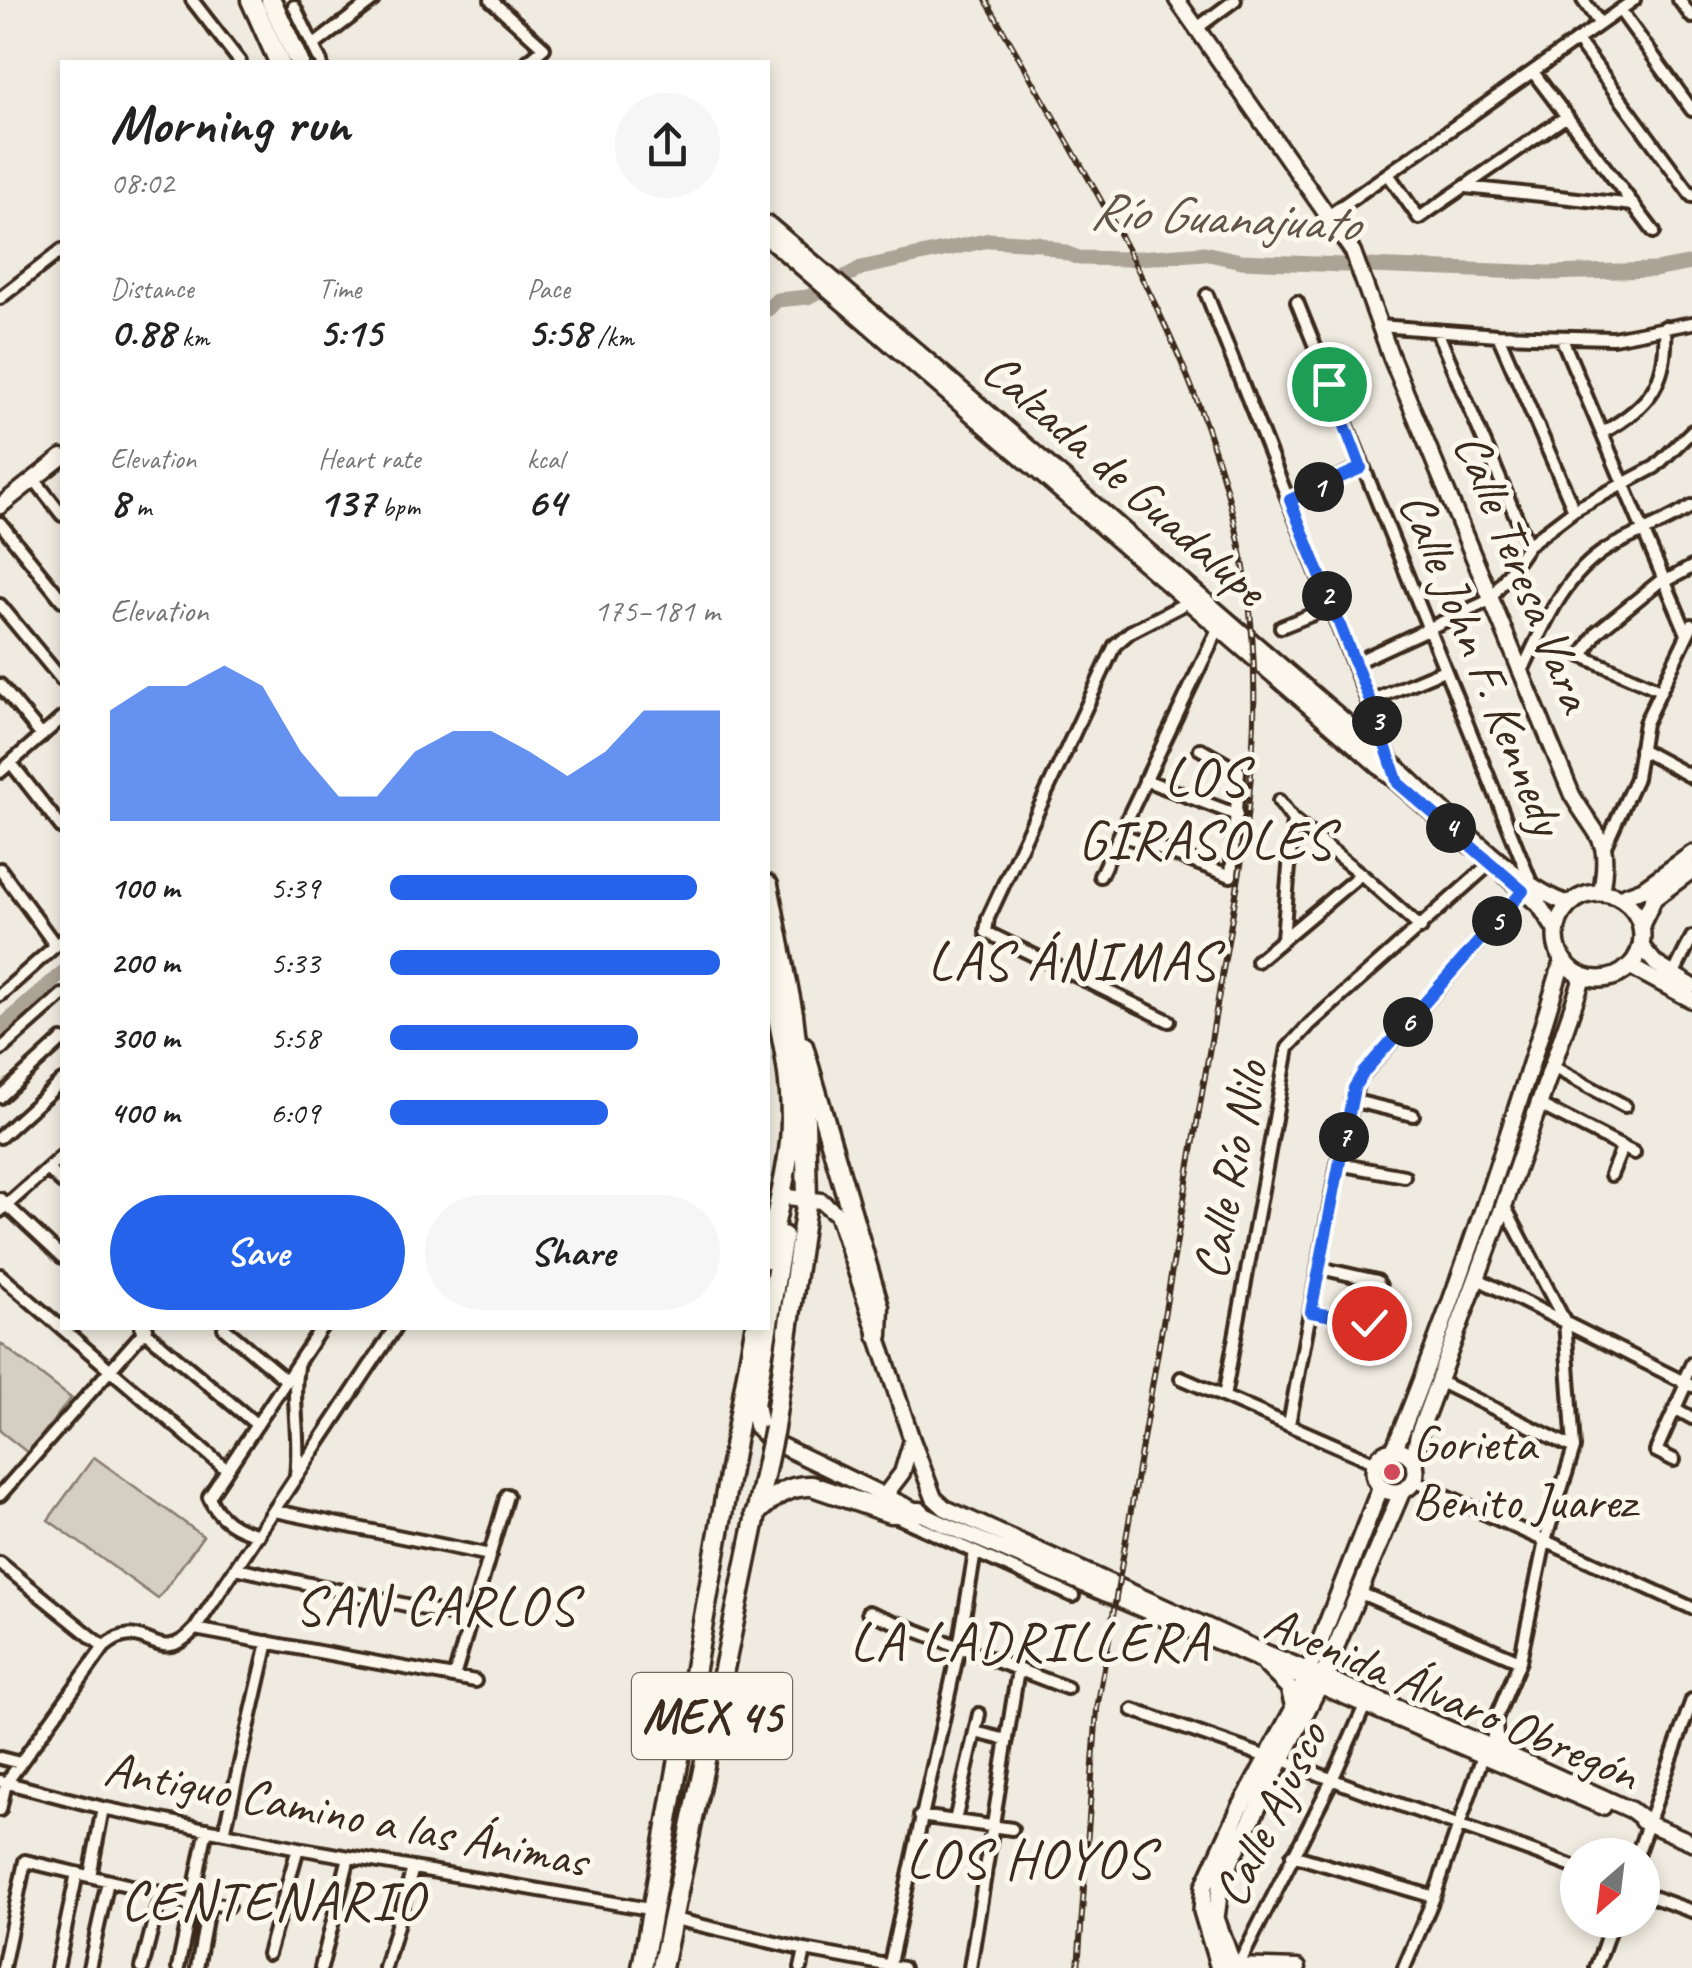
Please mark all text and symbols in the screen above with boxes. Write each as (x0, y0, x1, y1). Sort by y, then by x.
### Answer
text: Morning run (110, 89, 350, 159)
button: share (615, 93, 720, 198)
text: 08:02 (110, 162, 174, 203)
water label: Río Guanajuato (1089, 177, 1366, 257)
text: Distance (110, 271, 194, 306)
text: Time (318, 271, 361, 306)
text: Pace (527, 271, 570, 306)
text: 0.88 (110, 306, 175, 359)
text: 5:15 (318, 306, 382, 359)
text: 5:58 (527, 306, 590, 359)
text: km (175, 319, 209, 354)
text: /km (590, 319, 634, 354)
street label: Calzada de Guadalupe (970, 338, 1282, 622)
pin (1287, 342, 1372, 427)
icon: arrive (1302, 357, 1357, 412)
street label: Calle Teresa Vara (1440, 424, 1609, 723)
text: Elevation (110, 441, 196, 476)
text: Heart rate (318, 441, 420, 476)
text: kcal (527, 441, 564, 476)
pin: 1 (1294, 462, 1344, 512)
text: 1 (1313, 469, 1325, 504)
text: 8 (110, 476, 129, 529)
text: 137 (318, 476, 375, 529)
text: 64 (527, 476, 565, 529)
street label: Calle John F. Kennedy (1385, 483, 1581, 847)
text: m (129, 489, 151, 524)
text: bpm (375, 489, 420, 524)
pin: 2 (1302, 571, 1352, 621)
text: 2 (1321, 578, 1333, 613)
text: Elevation (110, 590, 208, 631)
text: 175–181 m (594, 590, 720, 631)
pin: 3 (1352, 696, 1402, 746)
text: 3 (1371, 703, 1383, 738)
district label: LOS GIRASOLES (1078, 742, 1342, 875)
pin: 4 (1426, 803, 1476, 853)
text: 4 (1445, 810, 1457, 845)
text: 100 m (110, 867, 179, 908)
text: 5:39 (270, 867, 320, 908)
pin: 5 (1472, 896, 1522, 946)
text: 5 (1491, 903, 1503, 938)
district label: LAS ÁNIMAS (928, 926, 1226, 996)
text: 200 m (110, 942, 179, 983)
text: 5:33 (270, 942, 320, 983)
pin: 6 (1383, 997, 1433, 1047)
text: 6 (1401, 1004, 1415, 1039)
text: 300 m (110, 1017, 179, 1058)
text: 5:58 (270, 1017, 320, 1058)
street label: Calle Río Nilo (1178, 1054, 1282, 1284)
text: 400 m (110, 1092, 179, 1133)
text: 6:09 (270, 1092, 320, 1133)
pin: 7 (1319, 1112, 1369, 1162)
text: 7 (1338, 1119, 1350, 1154)
button: Save (110, 1195, 405, 1310)
button: Share (425, 1195, 720, 1310)
pin (1327, 1281, 1412, 1366)
icon: check (1342, 1296, 1397, 1351)
place label: Gorieta Benito Juarez (1412, 1412, 1640, 1533)
marker: Gorieta Benito Juarez (1381, 1461, 1403, 1483)
district label: SAN CARLOS (294, 1571, 585, 1641)
street label: Avenida Álvaro Obregón (1256, 1591, 1650, 1806)
district label: LA LADRILLERA (850, 1607, 1210, 1677)
road number: MEX 45 (632, 1673, 792, 1759)
street label: Calle Ajusco (1199, 1710, 1342, 1916)
street label: Antiguo Camino a las Ánimas (99, 1736, 597, 1892)
district label: LOS HOYOS (906, 1824, 1162, 1894)
north arrow (1560, 1838, 1660, 1938)
map controls (1560, 1838, 1660, 1938)
district label: CENTENARIO (120, 1866, 429, 1936)

